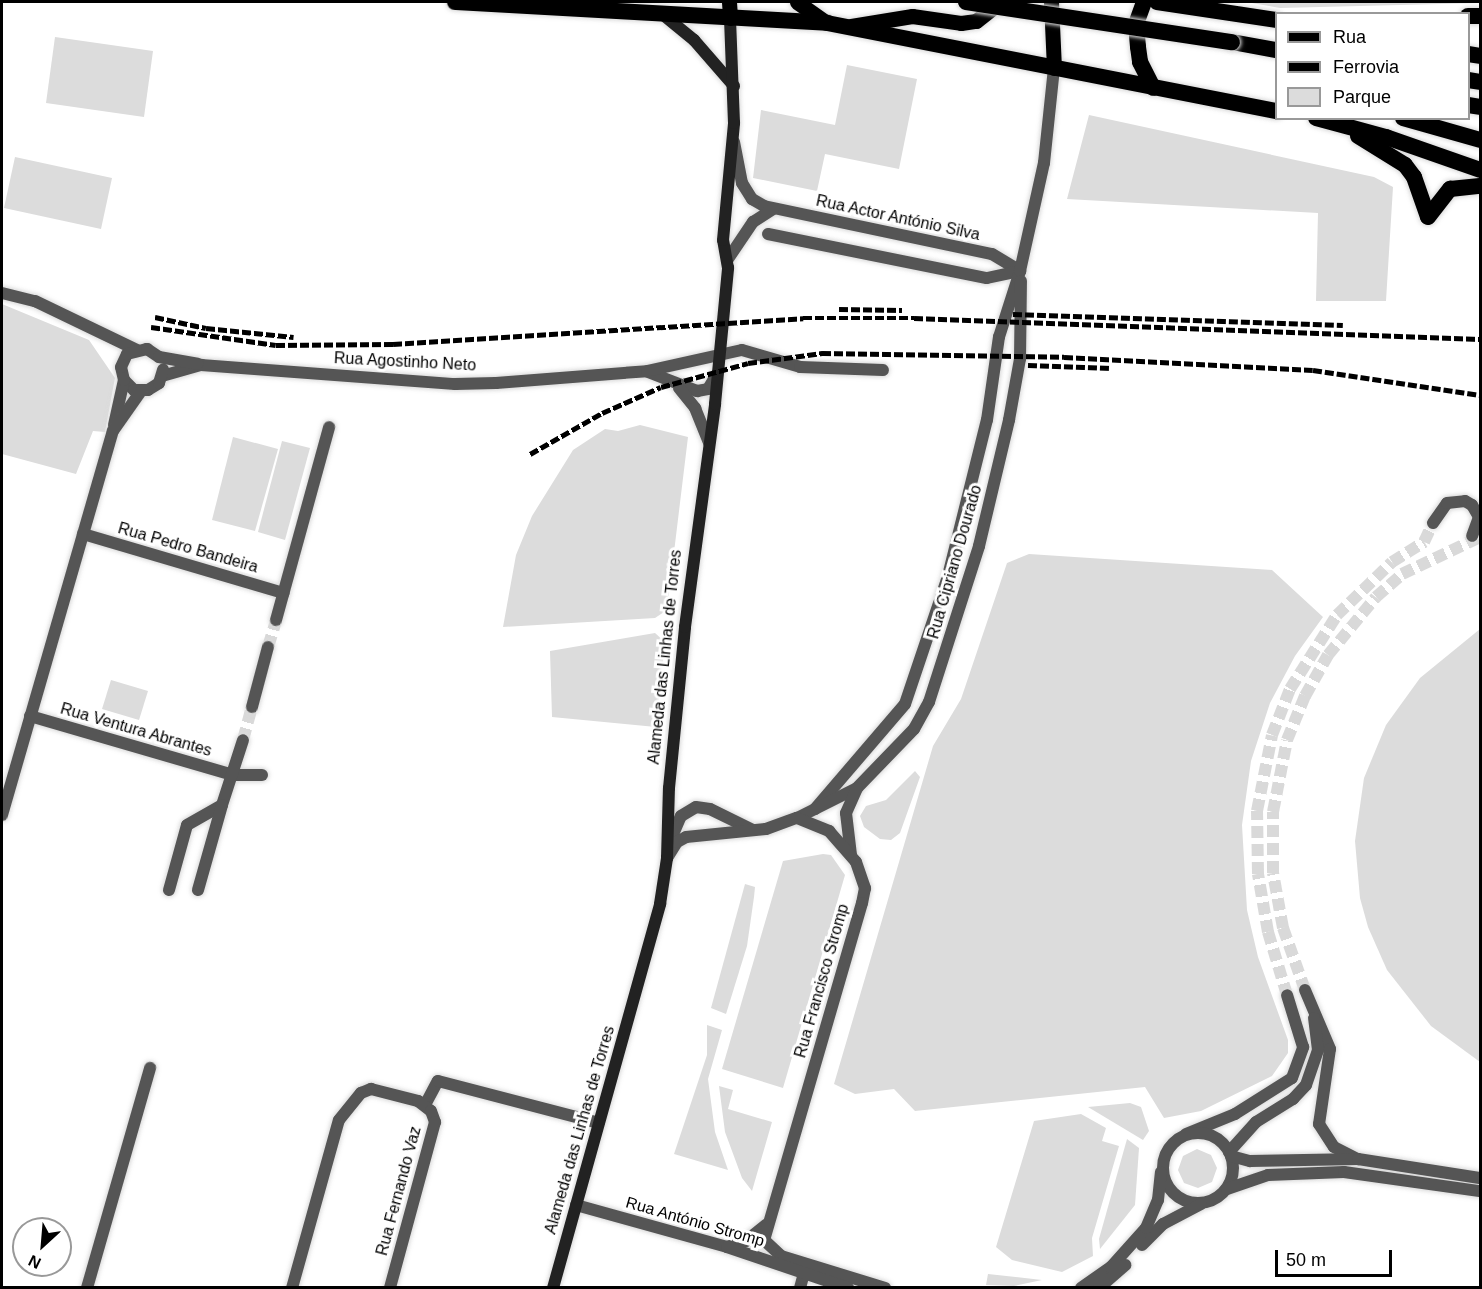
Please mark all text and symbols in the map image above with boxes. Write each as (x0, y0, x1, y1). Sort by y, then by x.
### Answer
legend (1275, 12, 1470, 120)
text: Rua (1333, 27, 1366, 47)
text: Ferrovia (1333, 57, 1399, 77)
text: Parque (1333, 87, 1391, 107)
street label: Rua Actor António Silva (813, 191, 983, 245)
street label: Rua Agostinho Neto (333, 349, 477, 375)
street label: Rua Cipriano Dourado (924, 483, 986, 641)
street label: Rua Pedro Bandeira (116, 519, 260, 577)
street label: Alameda das Linhas de Torres (644, 549, 686, 765)
street label: Rua Ventura Abrantes (58, 699, 214, 761)
street label: Rua Francisco Stromp (791, 902, 853, 1060)
street label: Alameda das Linhas de Torres (541, 1023, 619, 1237)
street label: Rua Fernando Vaz (373, 1124, 425, 1258)
street label: Rua António Stromp (623, 1193, 767, 1251)
north arrow (12, 1217, 72, 1277)
scale bar (1278, 1238, 1395, 1276)
text: 50 m (1286, 1250, 1326, 1270)
text: N (26, 1252, 44, 1272)

